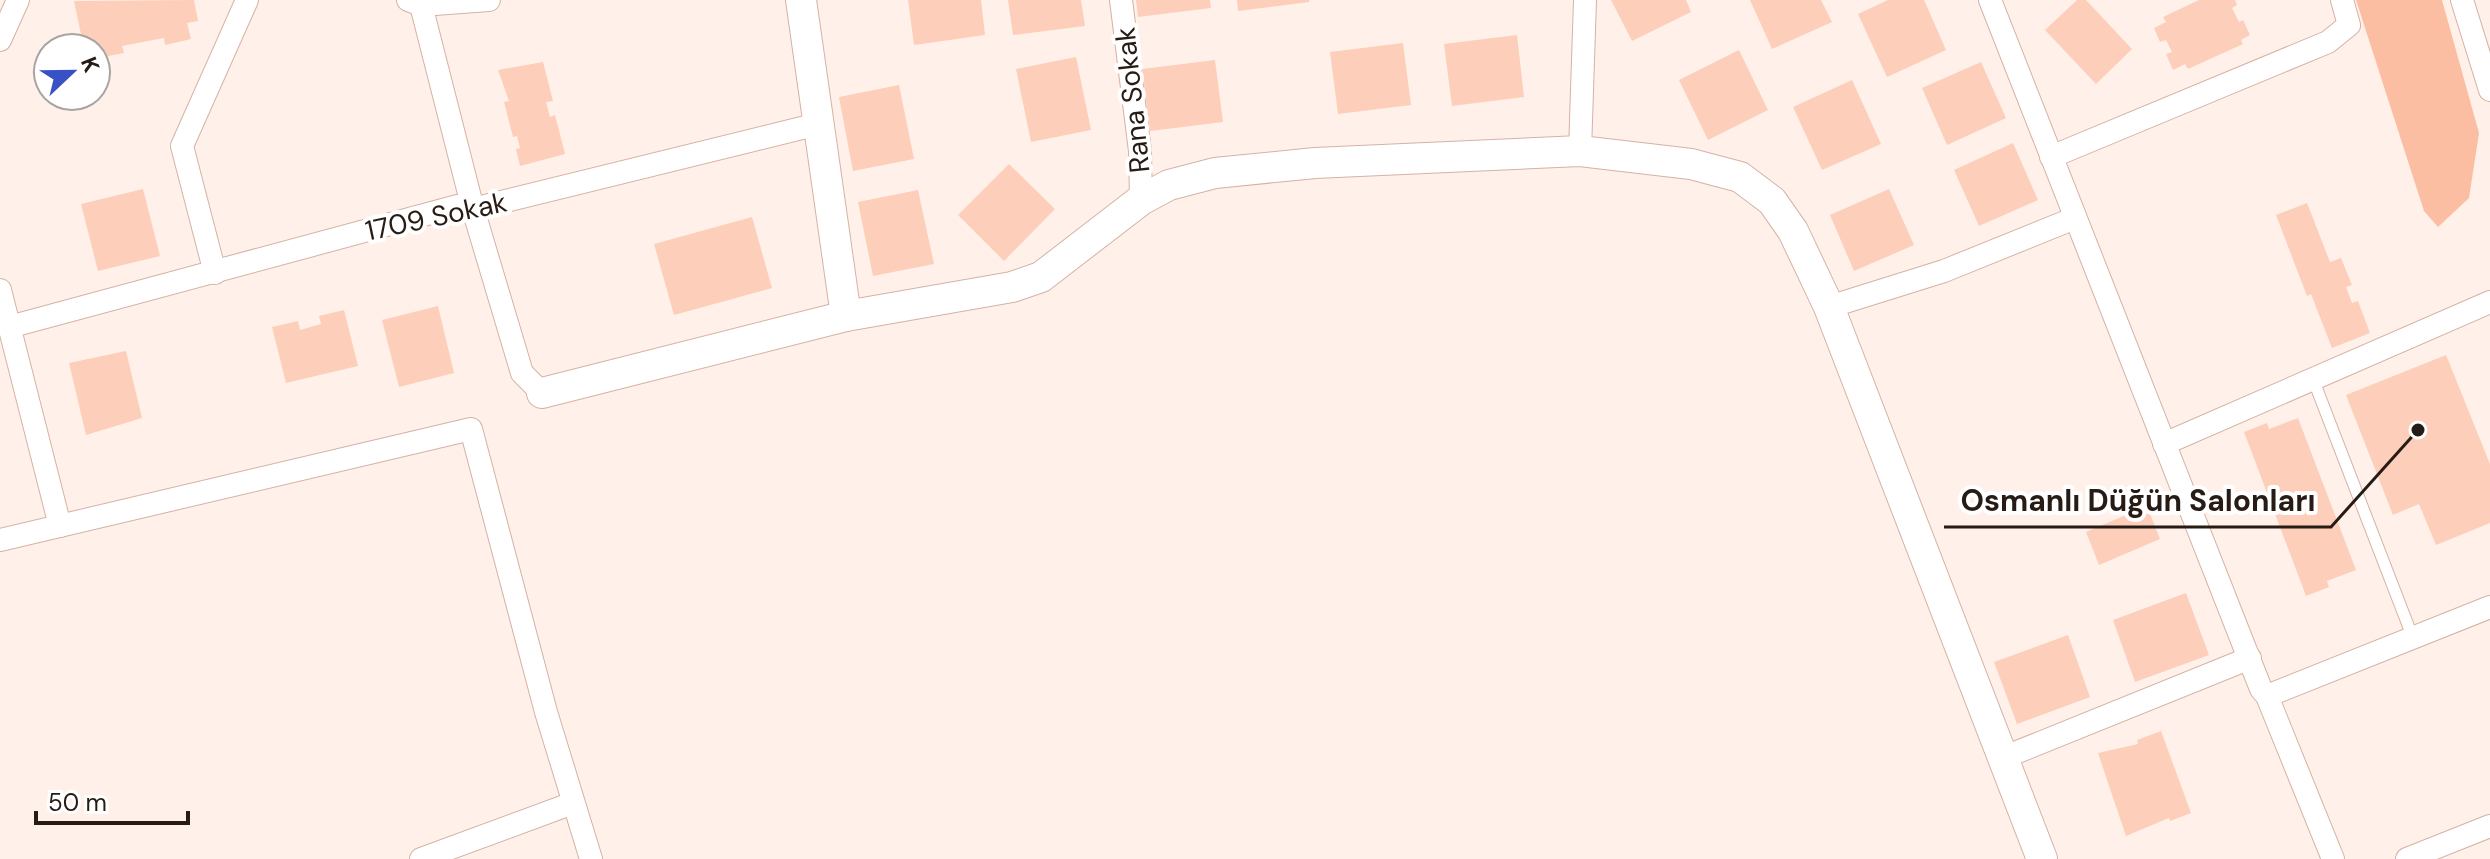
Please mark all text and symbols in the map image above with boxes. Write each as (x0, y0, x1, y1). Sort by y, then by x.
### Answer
street label: Rana Sokak (1106, 25, 1159, 175)
north arrow (32, 32, 112, 112)
text: K (74, 53, 106, 77)
street label: 1709 Sokak (362, 183, 510, 250)
callout: Osmanlı Düğün Salonları (1944, 473, 2331, 527)
text: Osmanlı Düğün Salonları (1961, 481, 2315, 520)
scale bar (36, 775, 188, 825)
text: 50 m (48, 787, 107, 818)

